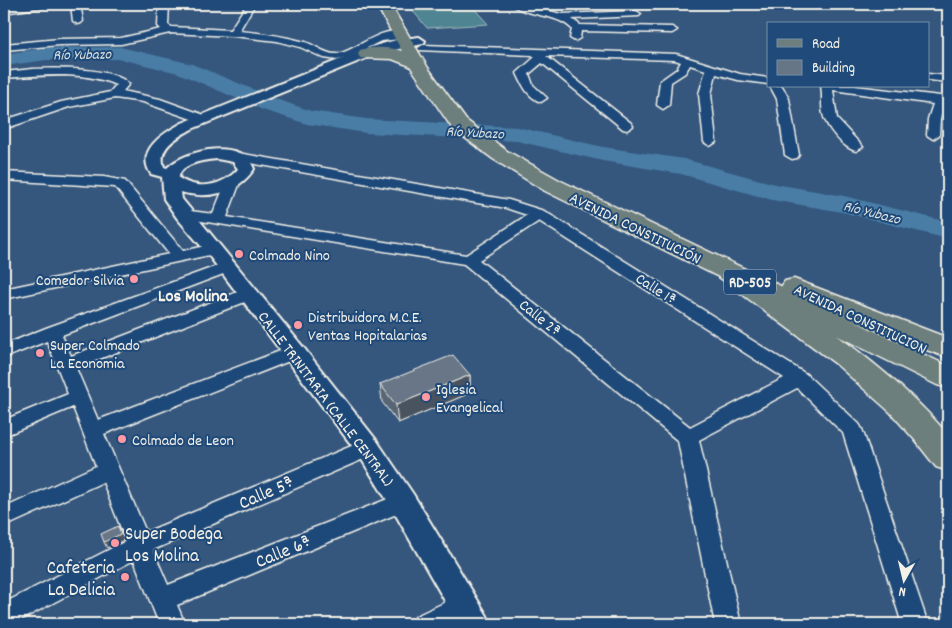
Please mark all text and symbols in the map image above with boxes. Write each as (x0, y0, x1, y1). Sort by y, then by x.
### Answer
legend (767, 22, 930, 88)
text: Road (812, 34, 840, 56)
water label: Río Yubazo (53, 44, 113, 68)
text: Building (812, 58, 855, 80)
water label: Río Yubazo (445, 121, 506, 147)
street label: AVENIDA CONSTITUCIÓN (565, 187, 705, 271)
water label: Río Yubazo (841, 196, 904, 232)
place label: Colmado Nino (249, 245, 330, 268)
marker: Colmado Nino (233, 248, 245, 260)
street label: Calle 1ª (630, 268, 681, 312)
place label: Comedor Silvia (36, 270, 124, 293)
road number: RD-505 (724, 270, 776, 294)
marker: Comedor Silvia (128, 273, 140, 285)
street label: AVENIDA CONSTITUCION (790, 279, 930, 361)
district label: Los Molina (158, 285, 229, 310)
street label: Calle 2ª (513, 295, 566, 343)
street label: CALLE TRINITARIA (CALLE CENTRAL) (251, 307, 399, 492)
place label: Distribuidora M.C.E. Ventas Hopitalarias (308, 307, 428, 348)
marker: Distribuidora M.C.E. Ventas Hopitalarias (292, 319, 304, 331)
place label: Super Colmado La Economia (50, 335, 140, 376)
marker: Super Colmado La Economia (34, 347, 46, 359)
place label: Iglesia Evangelical (436, 379, 504, 420)
marker: Iglesia Evangelical (420, 391, 432, 403)
place label: Colmado de Leon (132, 430, 234, 453)
marker: Colmado de Leon (116, 433, 128, 445)
street label: Calle 5ª (235, 470, 300, 518)
place label: Super Bodega Los Molina (125, 522, 223, 571)
street label: Calle 6ª (252, 530, 317, 577)
marker: Super Bodega Los Molina (109, 537, 121, 549)
place label: Cafeteria La Delicia (47, 556, 116, 605)
north arrow (880, 556, 930, 606)
marker: Cafeteria La Delicia (119, 571, 131, 583)
text: N (898, 580, 907, 601)

